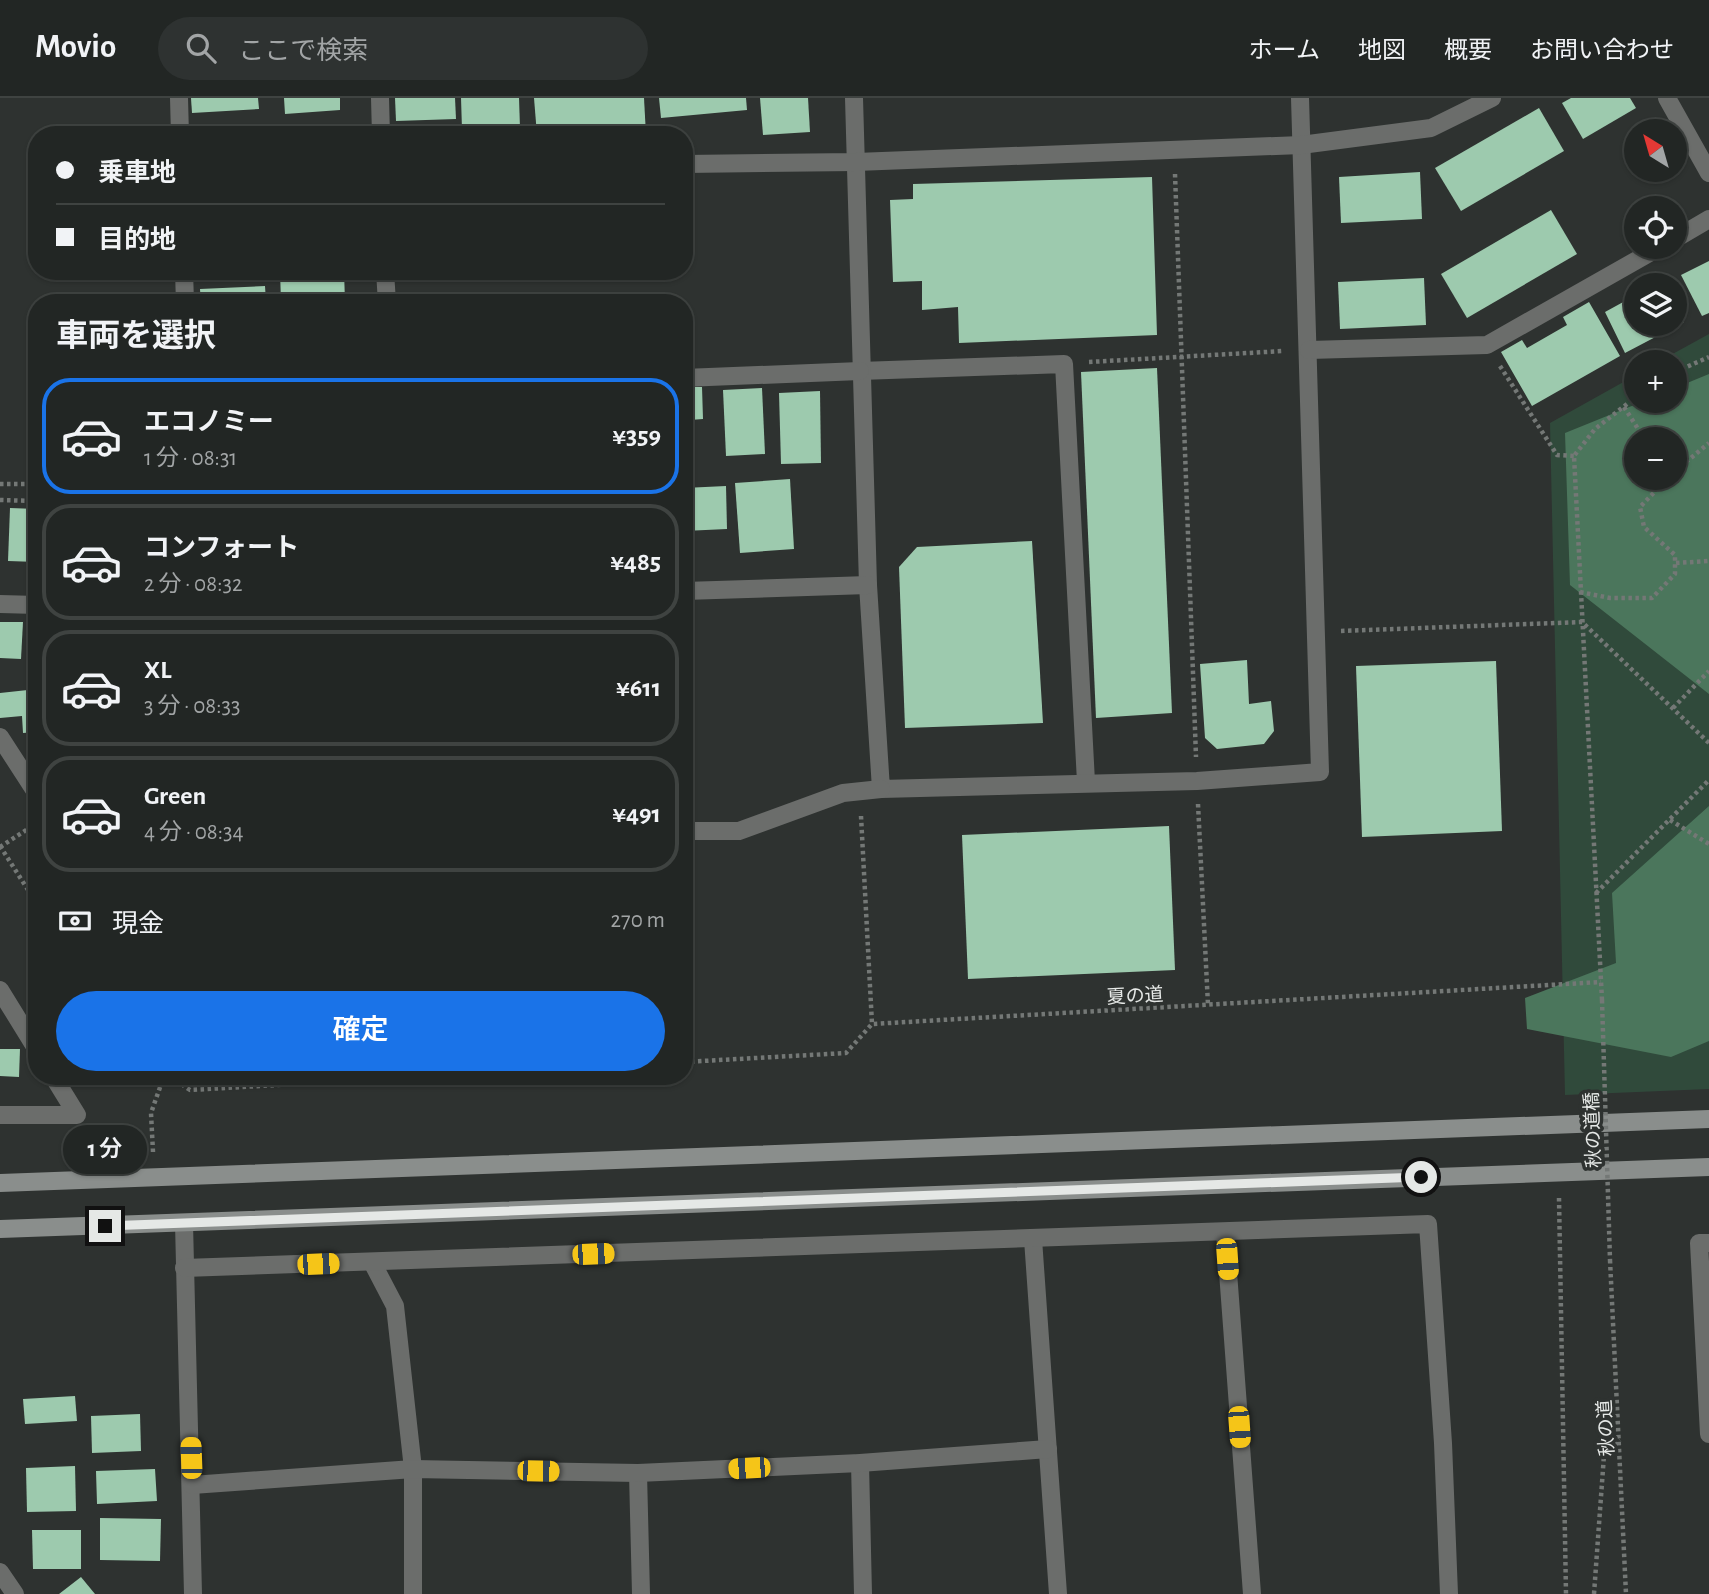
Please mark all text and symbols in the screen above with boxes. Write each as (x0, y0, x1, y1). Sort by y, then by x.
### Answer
search box (158, 17, 648, 80)
icon: search (182, 29, 220, 67)
text: Movio (35, 31, 116, 64)
text: ここで検索 (238, 38, 368, 64)
text: ホーム (1249, 39, 1320, 63)
text: 地図 (1358, 39, 1406, 63)
text: 概要 (1444, 39, 1492, 63)
text: お問い合わせ (1530, 39, 1674, 63)
north arrow (1624, 119, 1687, 182)
map controls (1624, 119, 1687, 490)
text: 乗車地 (98, 160, 176, 186)
button: locate (1624, 196, 1687, 259)
text: 目的地 (98, 227, 176, 253)
button: layers (1624, 273, 1687, 336)
text: 車両を選択 (56, 320, 216, 352)
button: + (1624, 350, 1687, 413)
icon: car (60, 405, 123, 468)
text: エコノミー (144, 409, 274, 435)
text: ¥359 (612, 423, 661, 449)
button: − (1624, 427, 1687, 490)
text: 1 分 · 08:31 (144, 447, 237, 470)
icon: car (60, 531, 123, 594)
text: コンフォート (144, 535, 299, 561)
text: ¥485 (610, 549, 661, 575)
text: 2 分 · 08:32 (144, 573, 242, 596)
icon: car (60, 657, 123, 720)
text: XL (144, 657, 171, 683)
text: ¥611 (616, 675, 661, 701)
text: 3 分 · 08:33 (144, 695, 240, 718)
icon: car (60, 783, 123, 846)
text: Green (144, 783, 206, 809)
text: ¥491 (612, 801, 661, 827)
text: 4 分 · 08:34 (144, 821, 244, 844)
icon: cash (56, 902, 94, 940)
text: 270 m (611, 909, 665, 932)
text: 現金 (112, 911, 164, 937)
street label: 夏の道 (1106, 985, 1164, 1007)
button: 確定 (56, 991, 665, 1071)
street label: 秋の道橋 (1582, 1092, 1604, 1168)
callout: 1 分 (63, 1124, 147, 1174)
text: 1 分 (88, 1138, 122, 1161)
route start (1405, 1161, 1437, 1193)
route end (89, 1210, 121, 1242)
car (1216, 1237, 1239, 1281)
car (572, 1243, 615, 1265)
car (297, 1253, 340, 1275)
street label: 秋の道 (1595, 1399, 1617, 1457)
car (1228, 1405, 1251, 1449)
car (180, 1437, 203, 1479)
car (728, 1456, 771, 1480)
car (517, 1460, 560, 1482)

